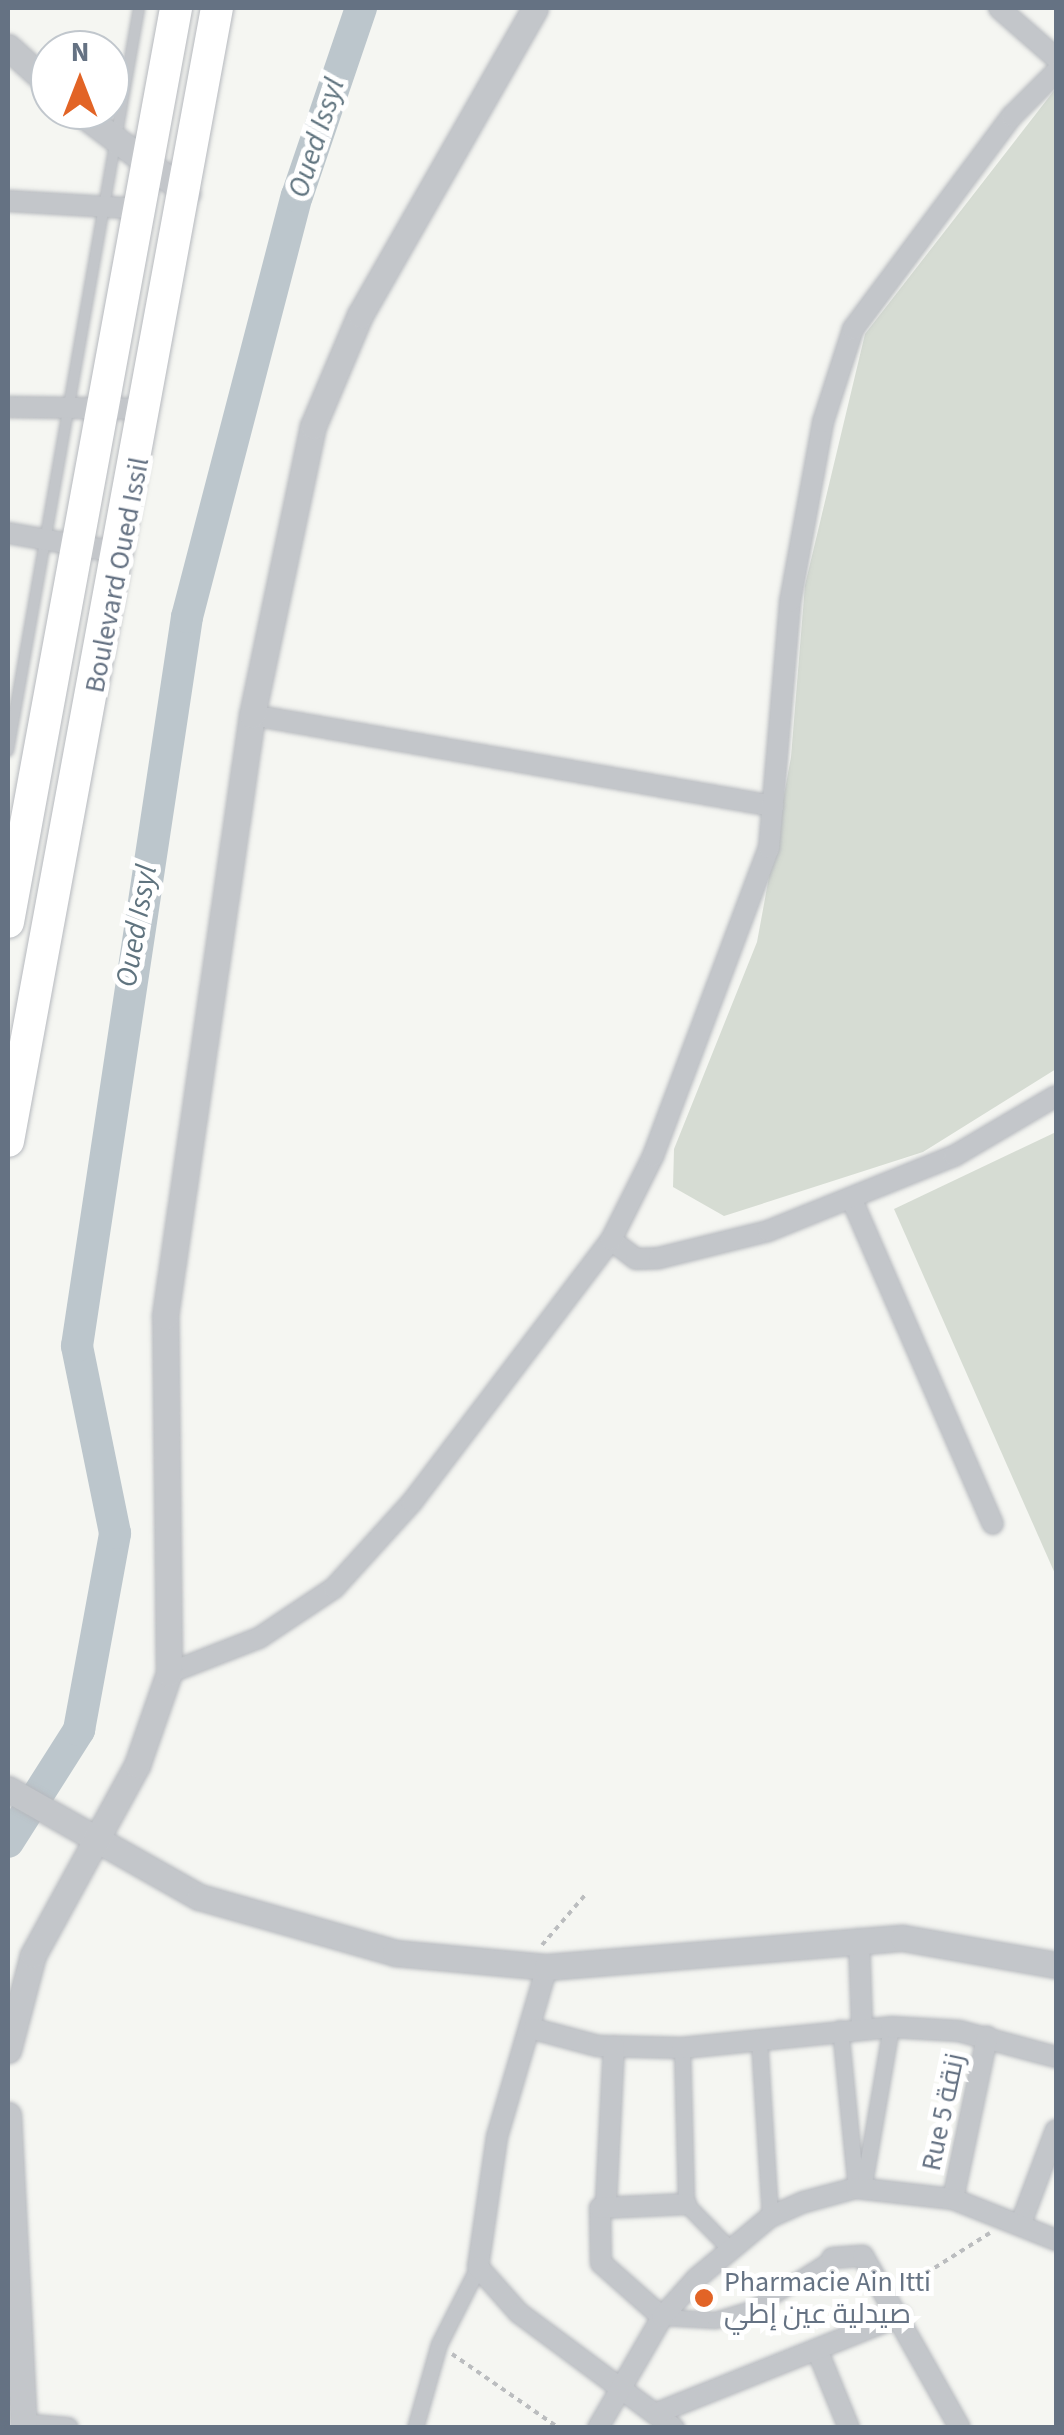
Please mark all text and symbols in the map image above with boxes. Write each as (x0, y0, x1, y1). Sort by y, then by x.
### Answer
north arrow (30, 30, 130, 130)
text: N (71, 32, 89, 72)
water label: Oued Issyl (281, 74, 353, 202)
street label: Boulevard Oued Issil (78, 455, 156, 695)
water label: Oued Issyl (109, 862, 165, 990)
street label: Rue 5 زنقة (914, 2050, 972, 2174)
place label: Pharmacie Ain Itti صيدلية عين إطي (724, 2265, 931, 2331)
marker: Pharmacie Ain Itti صيدلية عين إطي (693, 2287, 715, 2309)

